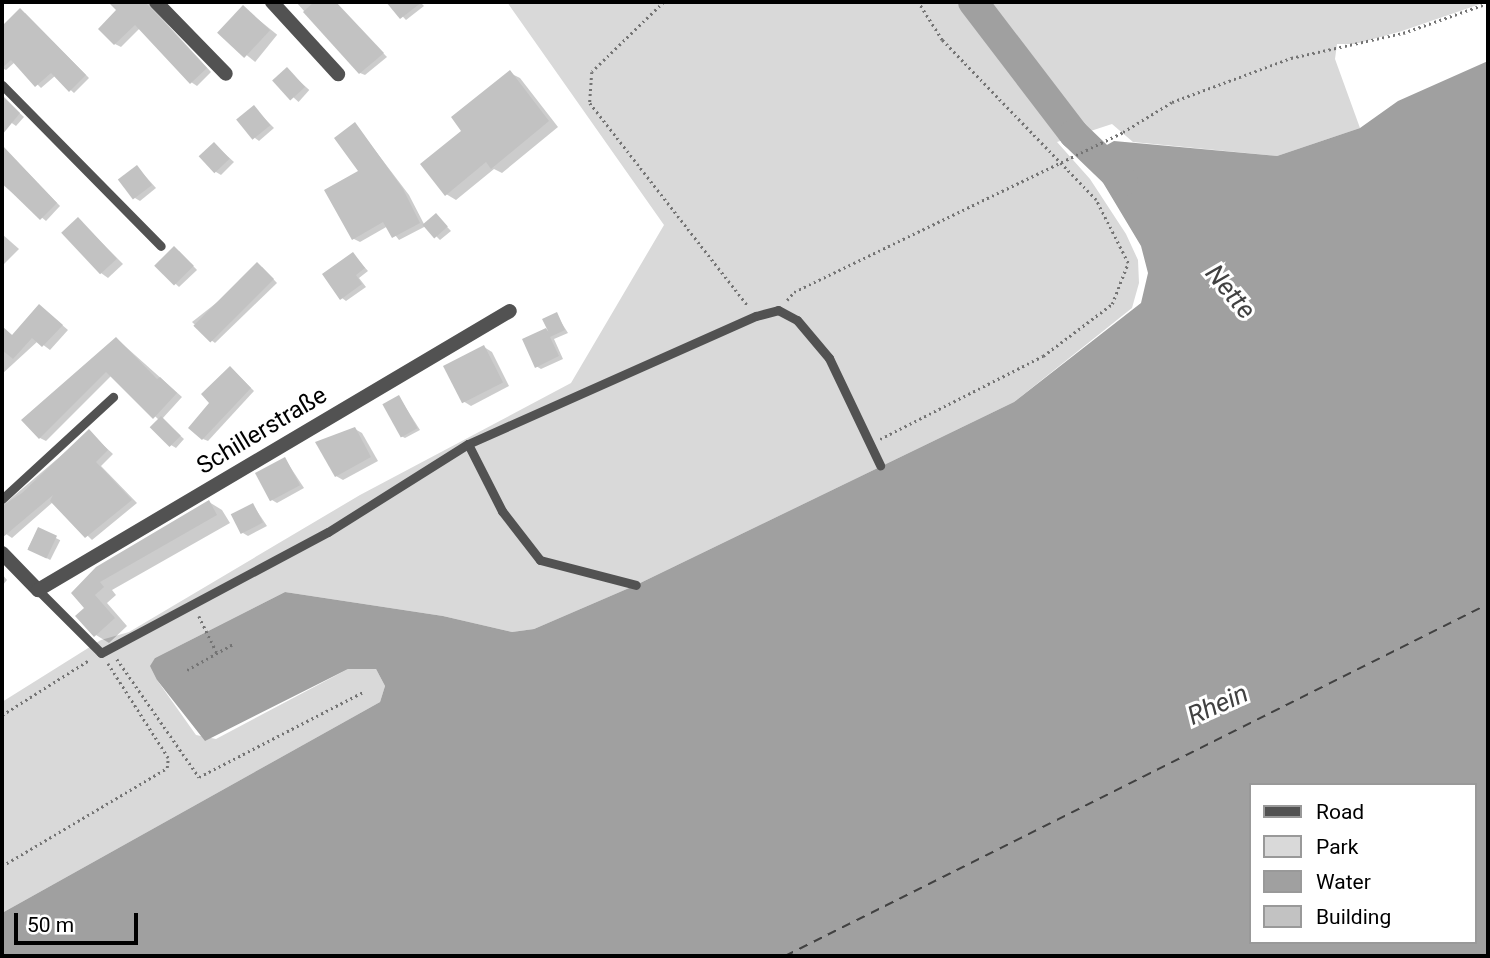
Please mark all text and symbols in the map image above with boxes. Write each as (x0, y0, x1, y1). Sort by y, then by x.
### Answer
water label: Nette (1198, 259, 1262, 325)
street label: Schillerstraße (192, 381, 332, 481)
water label: Rhein (1183, 678, 1253, 732)
legend (1248, 783, 1476, 944)
text: Road (1316, 800, 1364, 824)
text: Park (1316, 835, 1358, 859)
text: Water (1316, 870, 1371, 894)
scale bar (18, 898, 142, 942)
text: Building (1316, 905, 1391, 929)
text: 50 m (27, 913, 74, 937)

